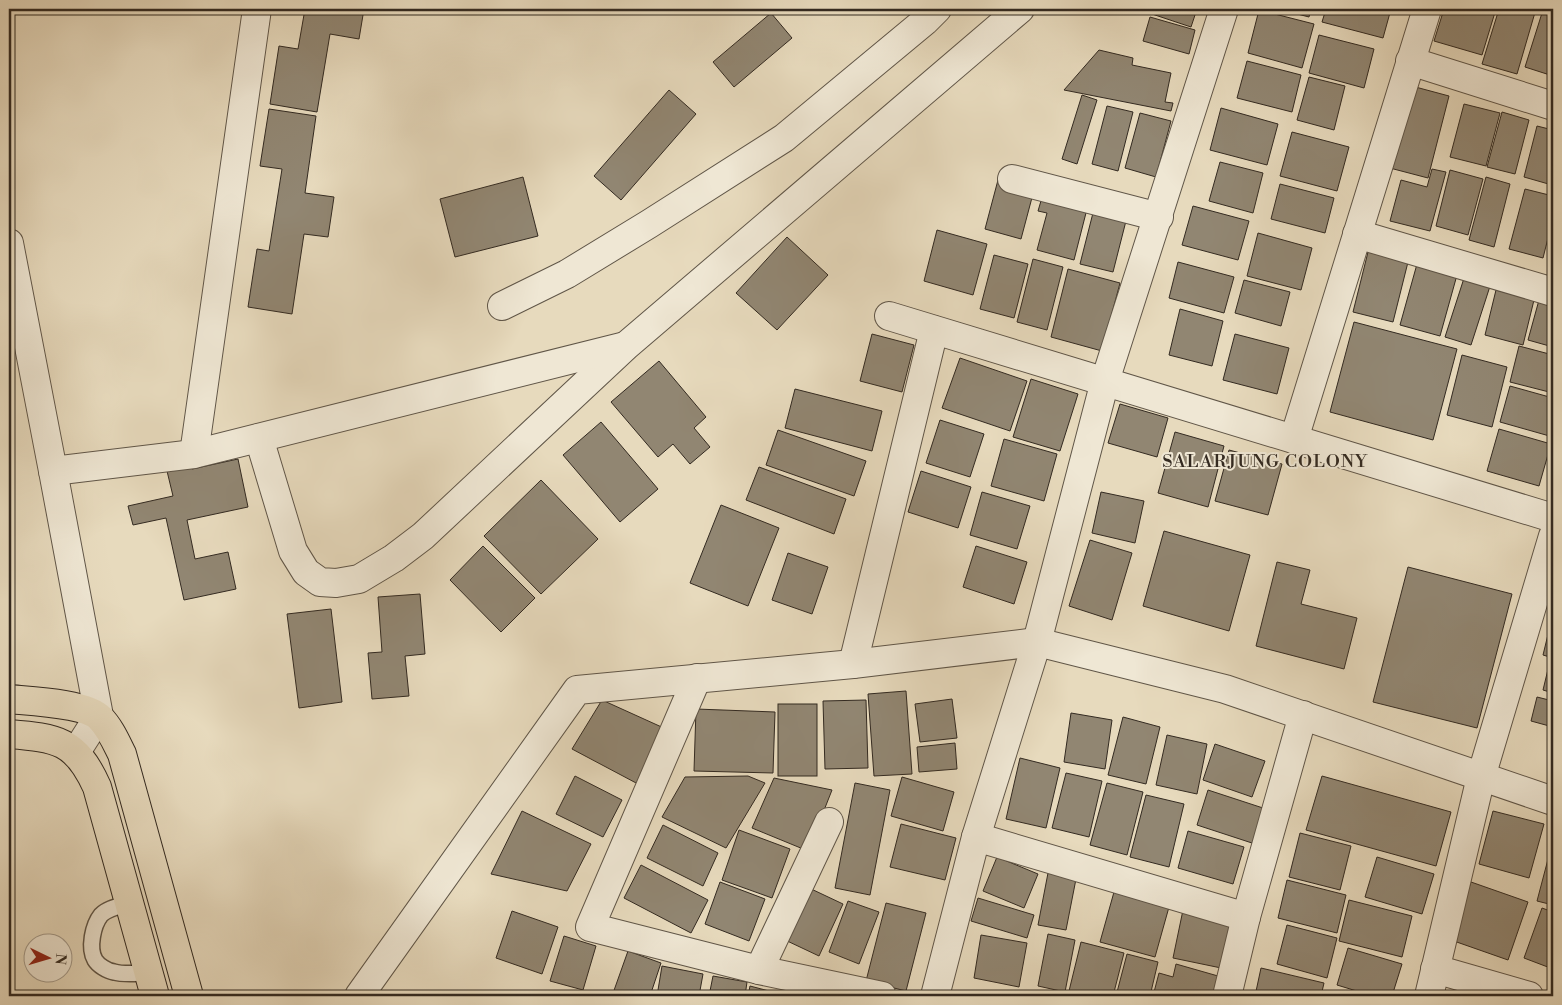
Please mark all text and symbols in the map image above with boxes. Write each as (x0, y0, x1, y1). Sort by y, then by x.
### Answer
district label: SALARJUNG COLONY (1162, 450, 1368, 473)
north arrow (22, 932, 72, 982)
text: N (51, 953, 69, 965)

